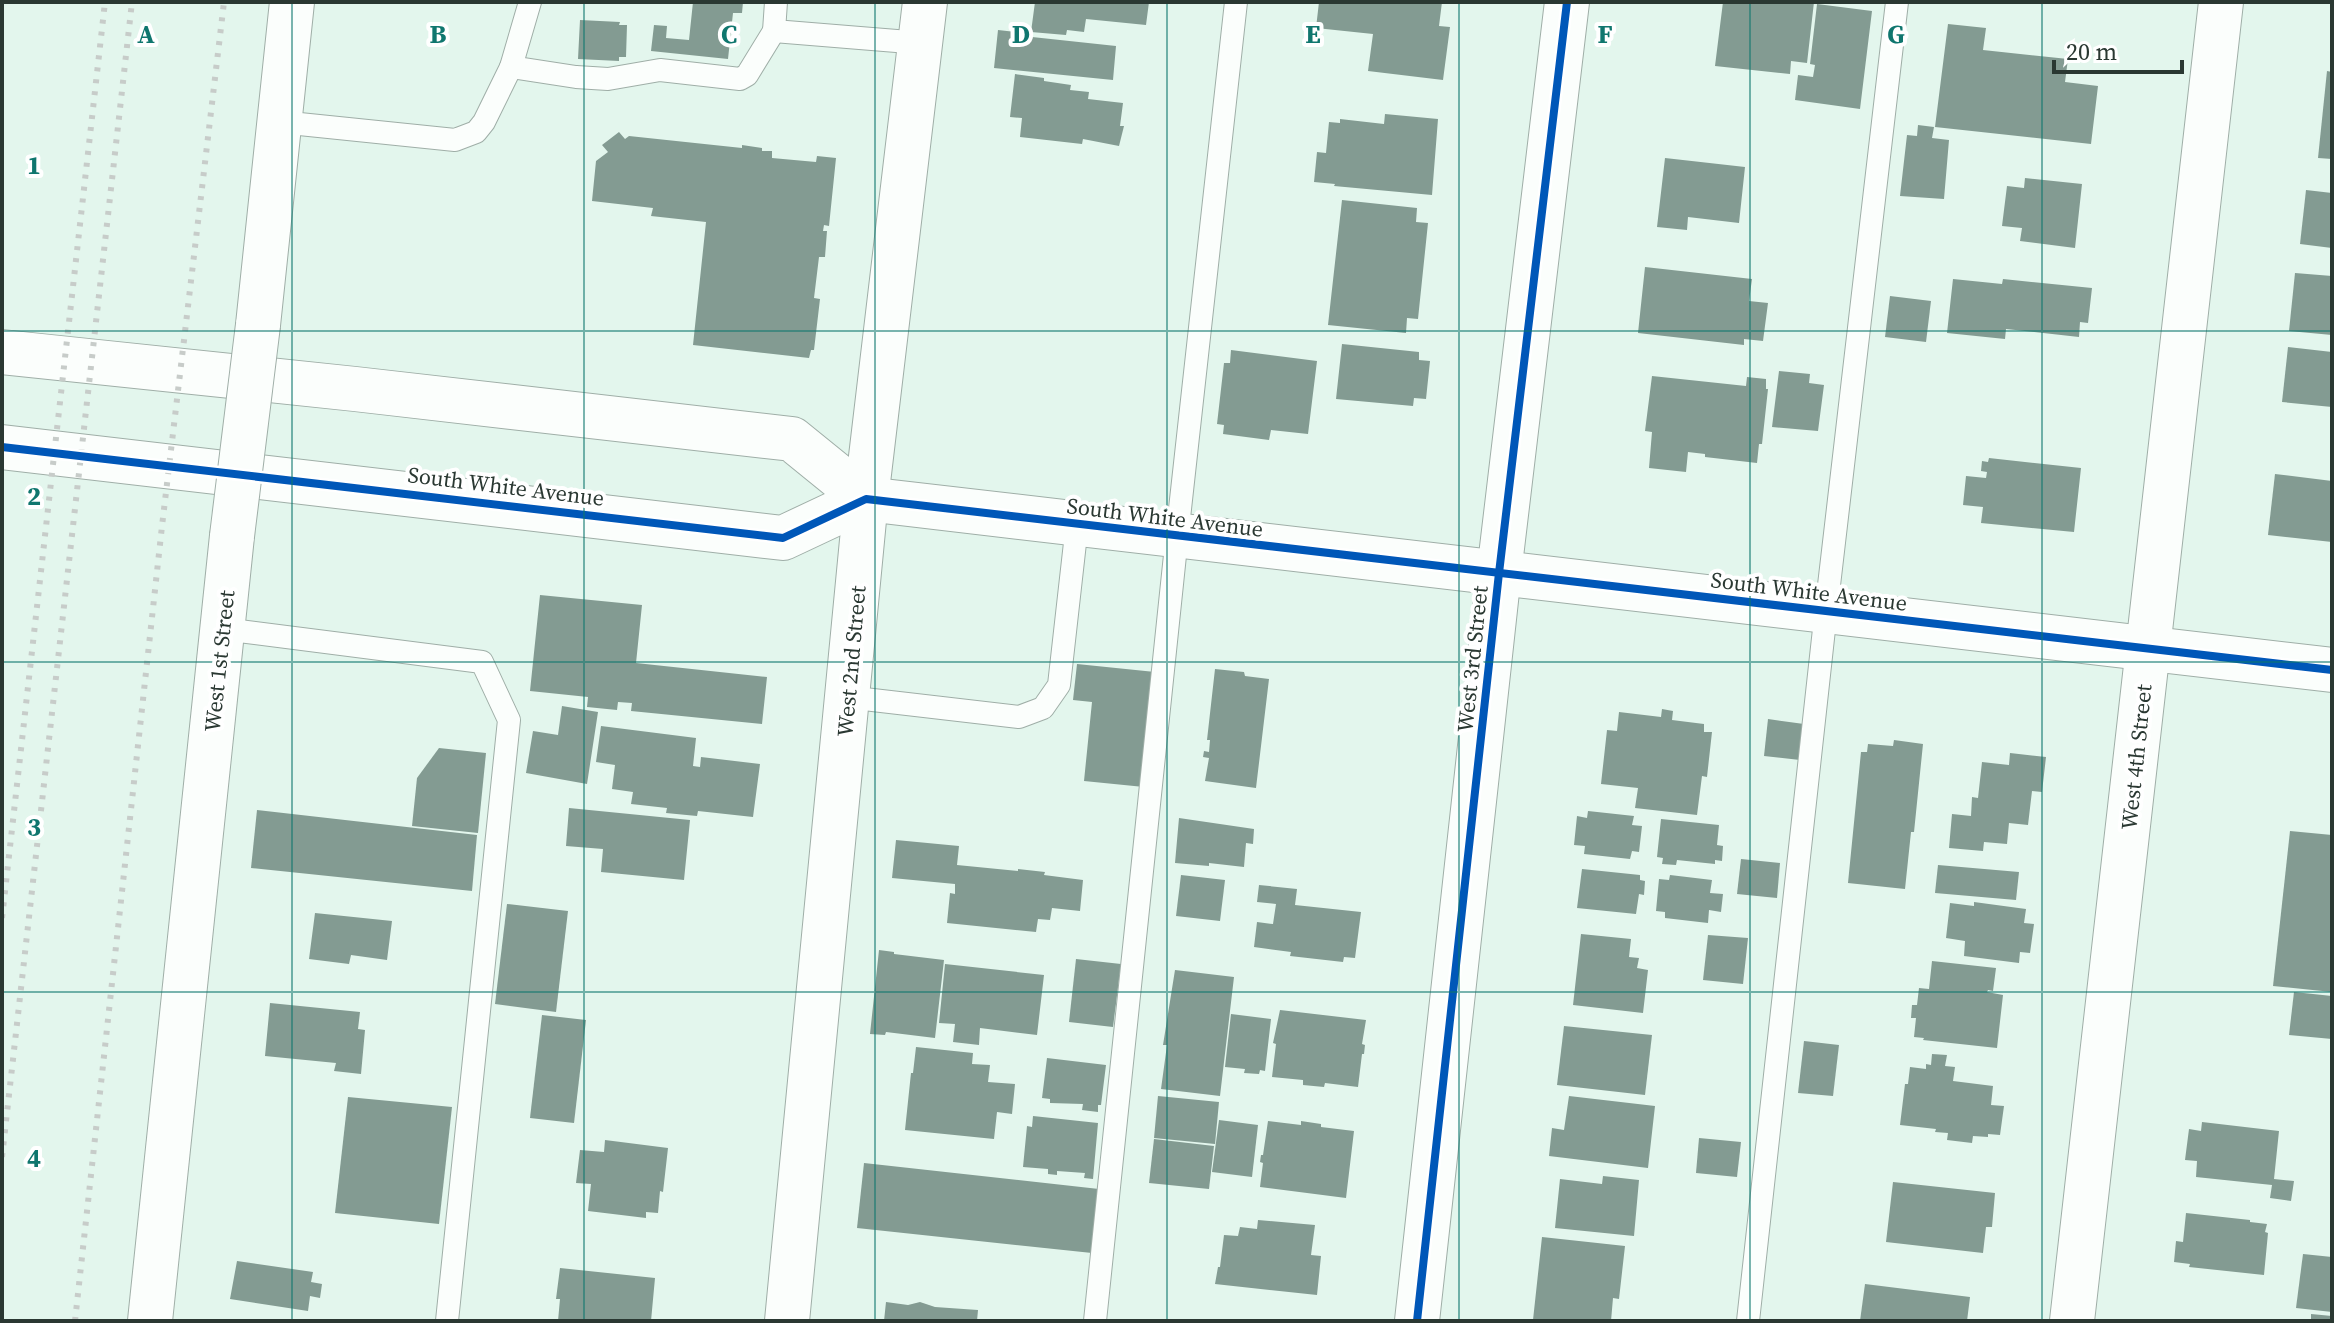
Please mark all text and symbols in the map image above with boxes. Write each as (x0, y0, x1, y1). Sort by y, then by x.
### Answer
text: A (137, 16, 155, 52)
text: B (430, 16, 447, 52)
text: C (721, 16, 737, 52)
text: D (1012, 16, 1030, 52)
text: E (1305, 16, 1321, 52)
text: F (1597, 16, 1613, 52)
text: G (1887, 16, 1905, 52)
scale bar (2054, 24, 2182, 74)
text: 20 m (2066, 35, 2117, 68)
text: 1 (27, 147, 41, 183)
street label: South White Avenue (406, 459, 606, 513)
text: 2 (27, 478, 41, 514)
street label: South White Avenue (1065, 490, 1265, 544)
street label: South White Avenue (1709, 564, 1909, 618)
street label: West 2nd Street (829, 583, 873, 738)
street label: West 3rd Street (1449, 583, 1495, 734)
street label: West 1st Street (197, 588, 241, 733)
street label: West 4th Street (2113, 682, 2159, 831)
text: 3 (27, 809, 41, 845)
text: 4 (27, 1140, 41, 1176)

